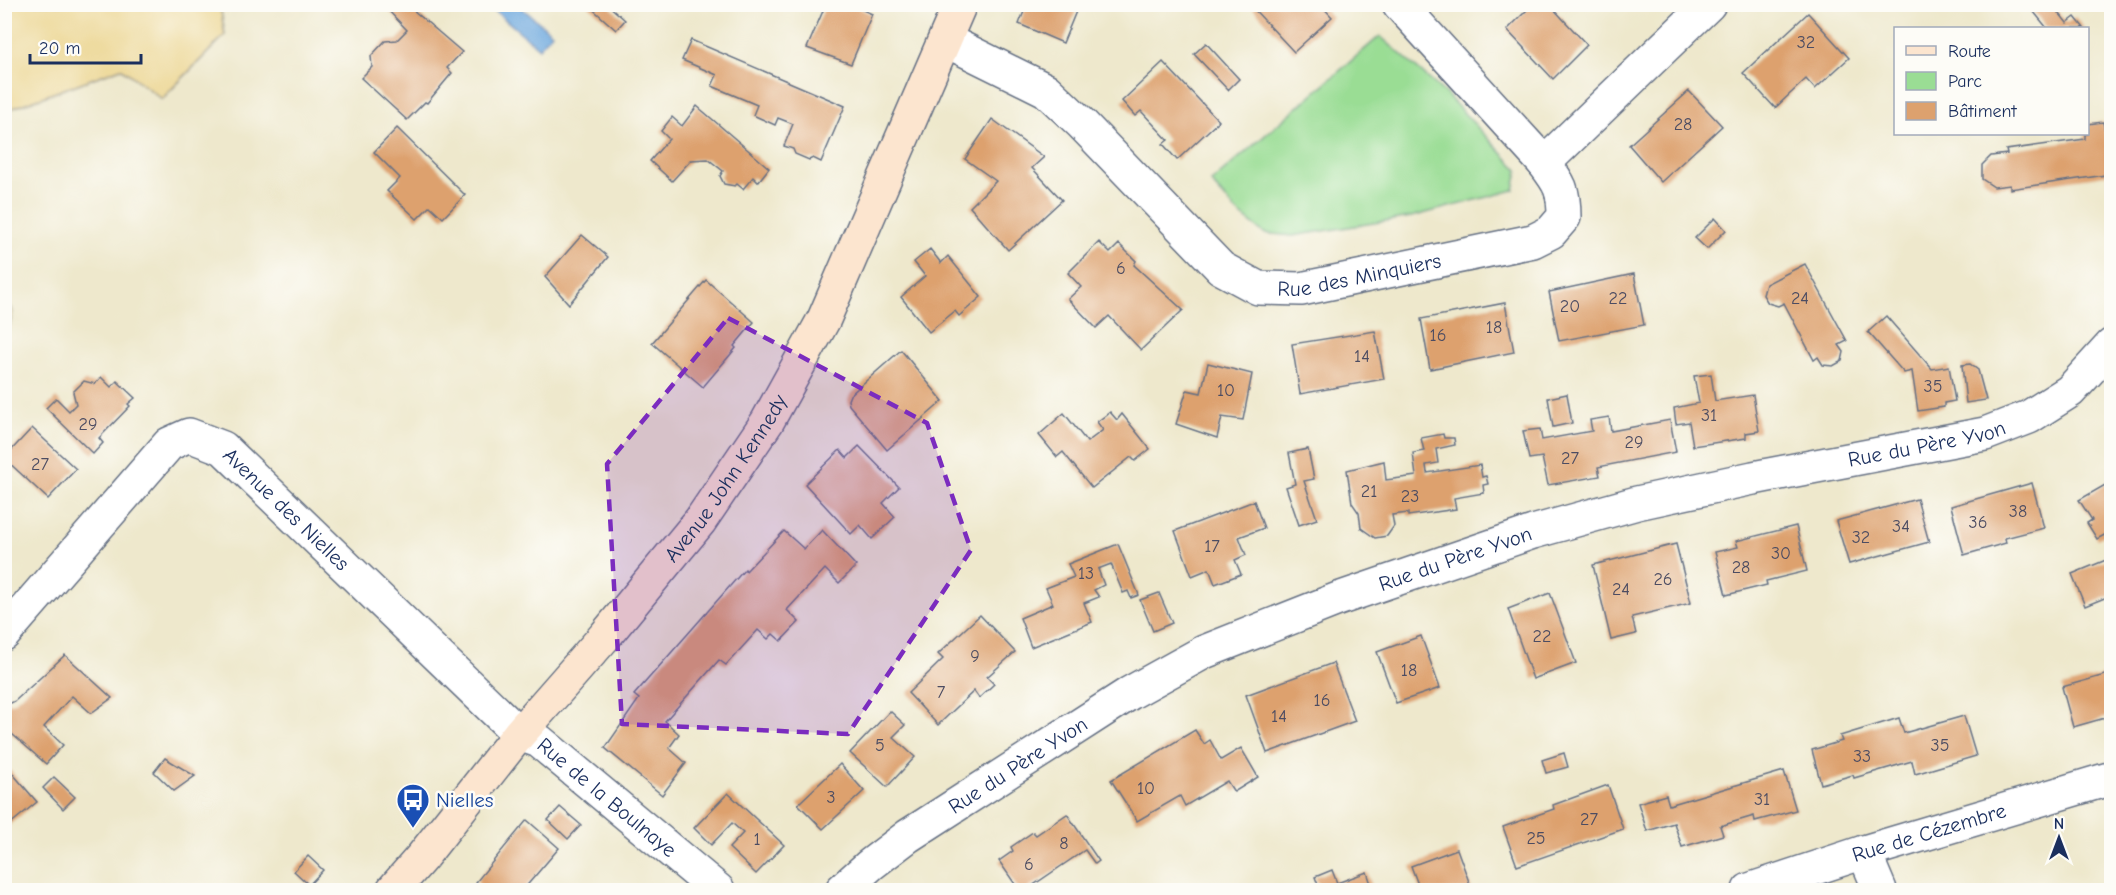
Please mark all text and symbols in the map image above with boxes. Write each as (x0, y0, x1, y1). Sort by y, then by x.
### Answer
scale bar (30, 27, 141, 65)
legend (1894, 27, 2089, 135)
house number: 32 (1797, 32, 1815, 53)
text: 20 m (39, 38, 80, 59)
text: Route (1948, 41, 1991, 62)
text: Parc (1948, 71, 1982, 92)
text: Bâtiment (1948, 101, 2018, 122)
house number: 28 (1674, 114, 1692, 135)
street label: Rue des Minquiers (1277, 248, 1443, 301)
house number: 6 (1116, 258, 1126, 279)
house number: 22 (1609, 288, 1627, 309)
house number: 24 (1791, 288, 1809, 309)
house number: 20 (1560, 296, 1580, 317)
house number: 18 (1486, 317, 1502, 338)
house number: 16 (1430, 325, 1446, 346)
house number: 14 (1354, 346, 1370, 367)
house number: 35 (1924, 376, 1942, 397)
house number: 10 (1217, 380, 1235, 401)
street label: Avenue John Kennedy (659, 390, 792, 567)
house number: 31 (1701, 405, 1717, 426)
house number: 29 (79, 414, 97, 435)
street label: Rue du Père Yvon (1846, 415, 2009, 472)
house number: 29 (1625, 432, 1643, 453)
street label: Avenue des Nielles (218, 443, 354, 575)
house number: 27 (1561, 448, 1579, 469)
house number: 27 (31, 454, 49, 475)
house number: 21 (1361, 481, 1377, 502)
house number: 23 (1401, 486, 1419, 507)
house number: 38 (2009, 501, 2027, 522)
house number: 36 (1969, 512, 1987, 533)
house number: 34 (1892, 516, 1910, 537)
street label: Rue du Père Yvon (1376, 521, 1535, 596)
house number: 32 (1852, 527, 1870, 548)
house number: 17 (1204, 536, 1220, 557)
house number: 30 (1771, 543, 1791, 564)
house number: 28 (1732, 557, 1750, 578)
house number: 13 (1078, 563, 1094, 584)
house number: 26 (1653, 569, 1673, 590)
house number: 24 (1612, 579, 1630, 600)
house number: 22 (1533, 626, 1551, 647)
house number: 9 (970, 646, 980, 667)
house number: 18 (1401, 660, 1417, 681)
house number: 7 (937, 682, 946, 703)
house number: 16 (1314, 690, 1330, 711)
house number: 14 (1271, 706, 1287, 727)
street label: Rue du Père Yvon (944, 712, 1092, 819)
street label: Rue de la Boulnaye (532, 733, 681, 862)
house number: 5 (875, 735, 885, 756)
house number: 35 (1931, 735, 1949, 756)
house number: 33 (1853, 746, 1871, 767)
house number: 10 (1137, 778, 1155, 799)
bus stop icon: Nielles (395, 782, 431, 829)
house number: 3 (826, 787, 836, 808)
place label: Nielles (436, 788, 494, 812)
house number: 31 (1754, 789, 1770, 810)
street label: Rue de Cézembre (1849, 798, 2009, 867)
north arrow (2029, 808, 2089, 868)
house number: 27 (1580, 809, 1598, 830)
text: N (2054, 815, 2064, 833)
house number: 25 (1526, 828, 1546, 849)
house number: 1 (753, 829, 761, 850)
house number: 8 (1059, 833, 1069, 854)
house number: 6 (1024, 854, 1034, 875)

